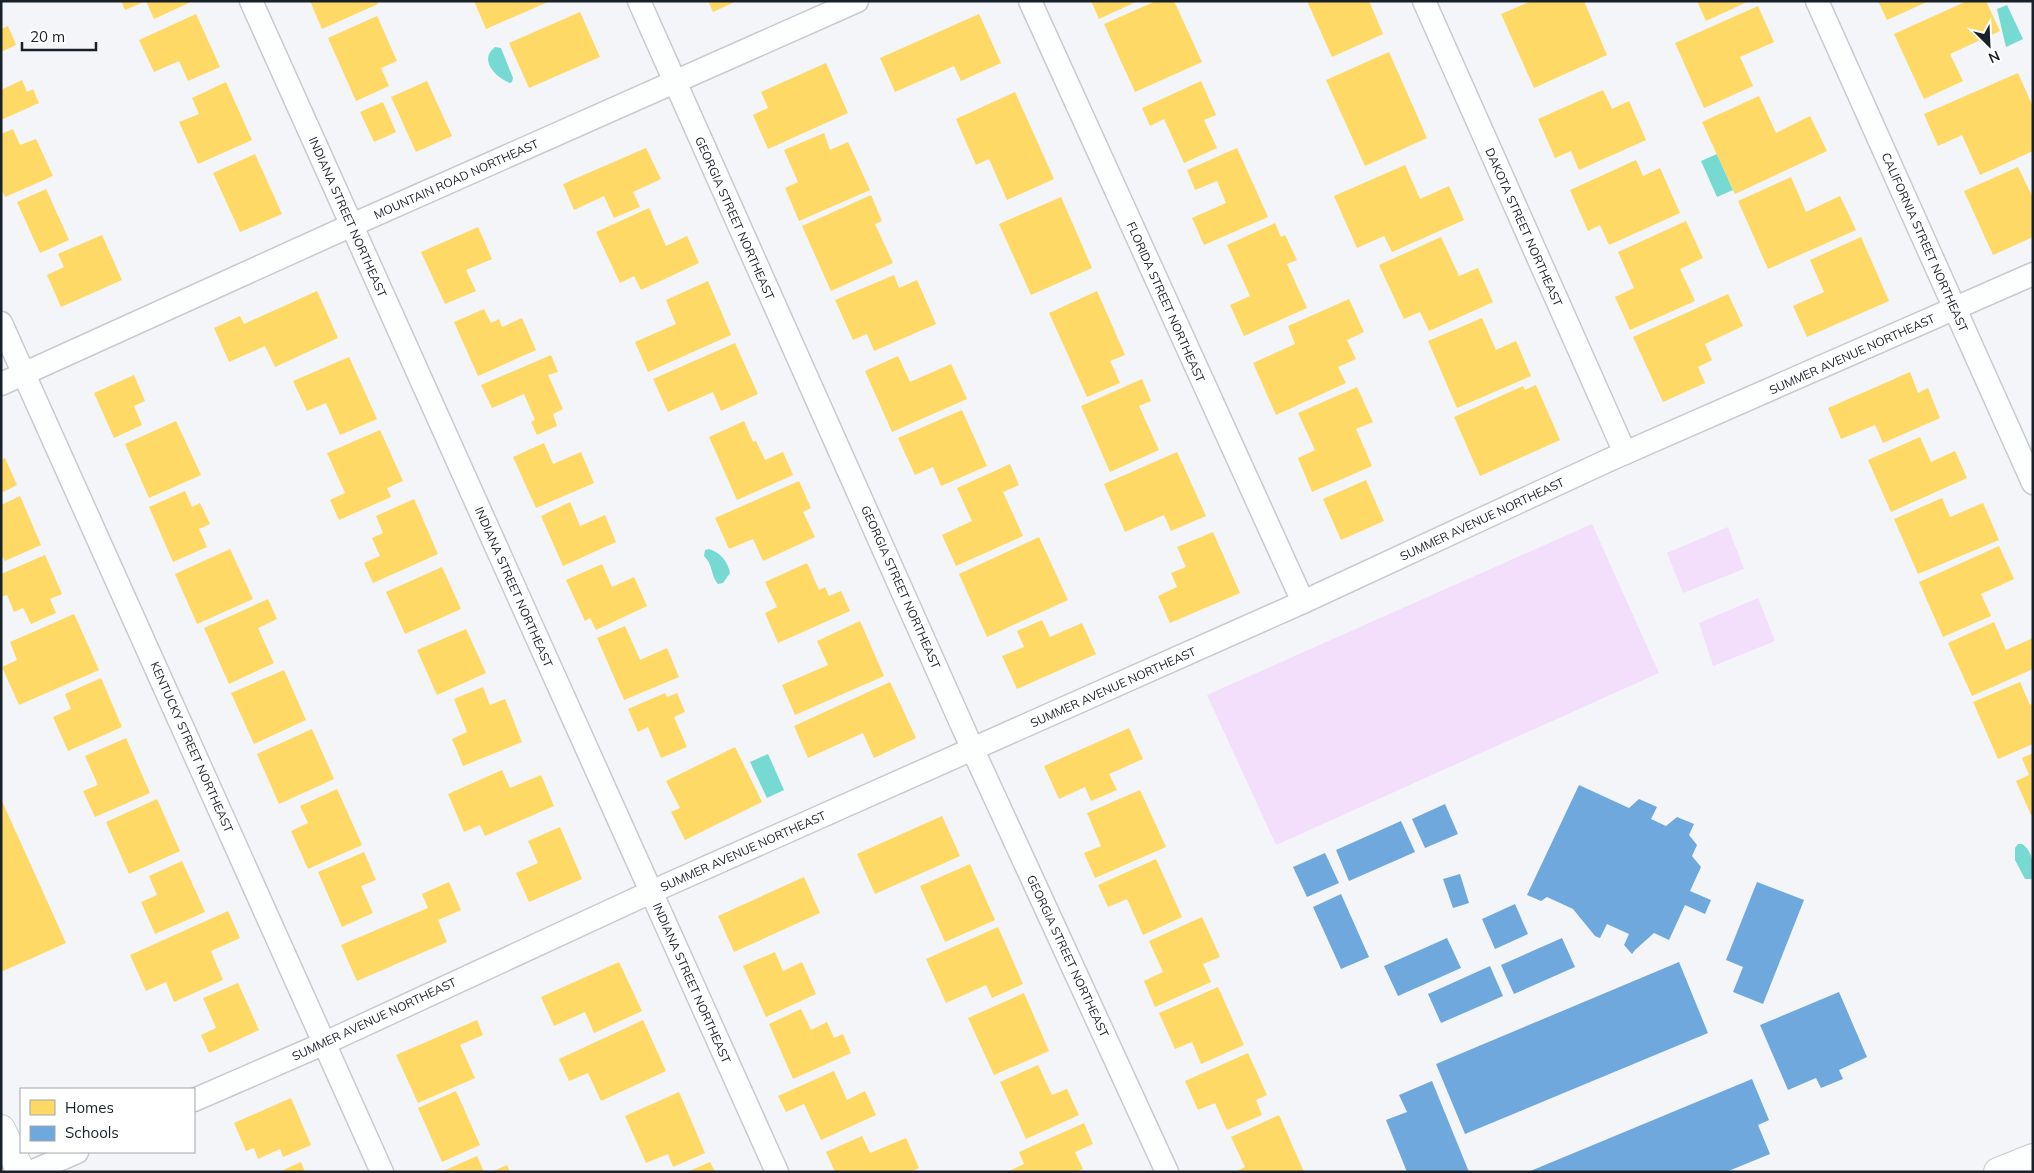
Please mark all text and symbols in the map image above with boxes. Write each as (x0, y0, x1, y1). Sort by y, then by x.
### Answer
scale bar (22, 20, 96, 52)
north arrow (1964, 20, 2014, 70)
text: 20 m (30, 27, 65, 46)
text: N (1986, 47, 2003, 67)
street label: INDIANA STREET NORTHEAST (306, 134, 391, 300)
street label: GEORGIA STREET NORTHEAST (692, 134, 778, 303)
street label: MOUNTAIN ROAD NORTHEAST (371, 135, 541, 222)
street label: DAKOTA STREET NORTHEAST (1482, 145, 1566, 309)
street label: CALIFORNIA STREET NORTHEAST (1879, 150, 1972, 335)
street label: FLORIDA STREET NORTHEAST (1124, 219, 1209, 385)
street label: SUMMER AVENUE NORTHEAST (1767, 310, 1938, 397)
street label: SUMMER AVENUE NORTHEAST (1397, 474, 1567, 564)
street label: GEORGIA STREET NORTHEAST (858, 503, 944, 672)
street label: INDIANA STREET NORTHEAST (472, 504, 557, 670)
street label: SUMMER AVENUE NORTHEAST (1028, 643, 1199, 730)
street label: KENTUCKY STREET NORTHEAST (147, 659, 237, 836)
street label: SUMMER AVENUE NORTHEAST (658, 807, 829, 894)
street label: GEORGIA STREET NORTHEAST (1024, 873, 1113, 1040)
street label: INDIANA STREET NORTHEAST (650, 900, 735, 1066)
street label: SUMMER AVENUE NORTHEAST (289, 974, 459, 1064)
legend (20, 1088, 195, 1153)
text: Homes (65, 1098, 114, 1117)
text: Schools (65, 1123, 119, 1142)

